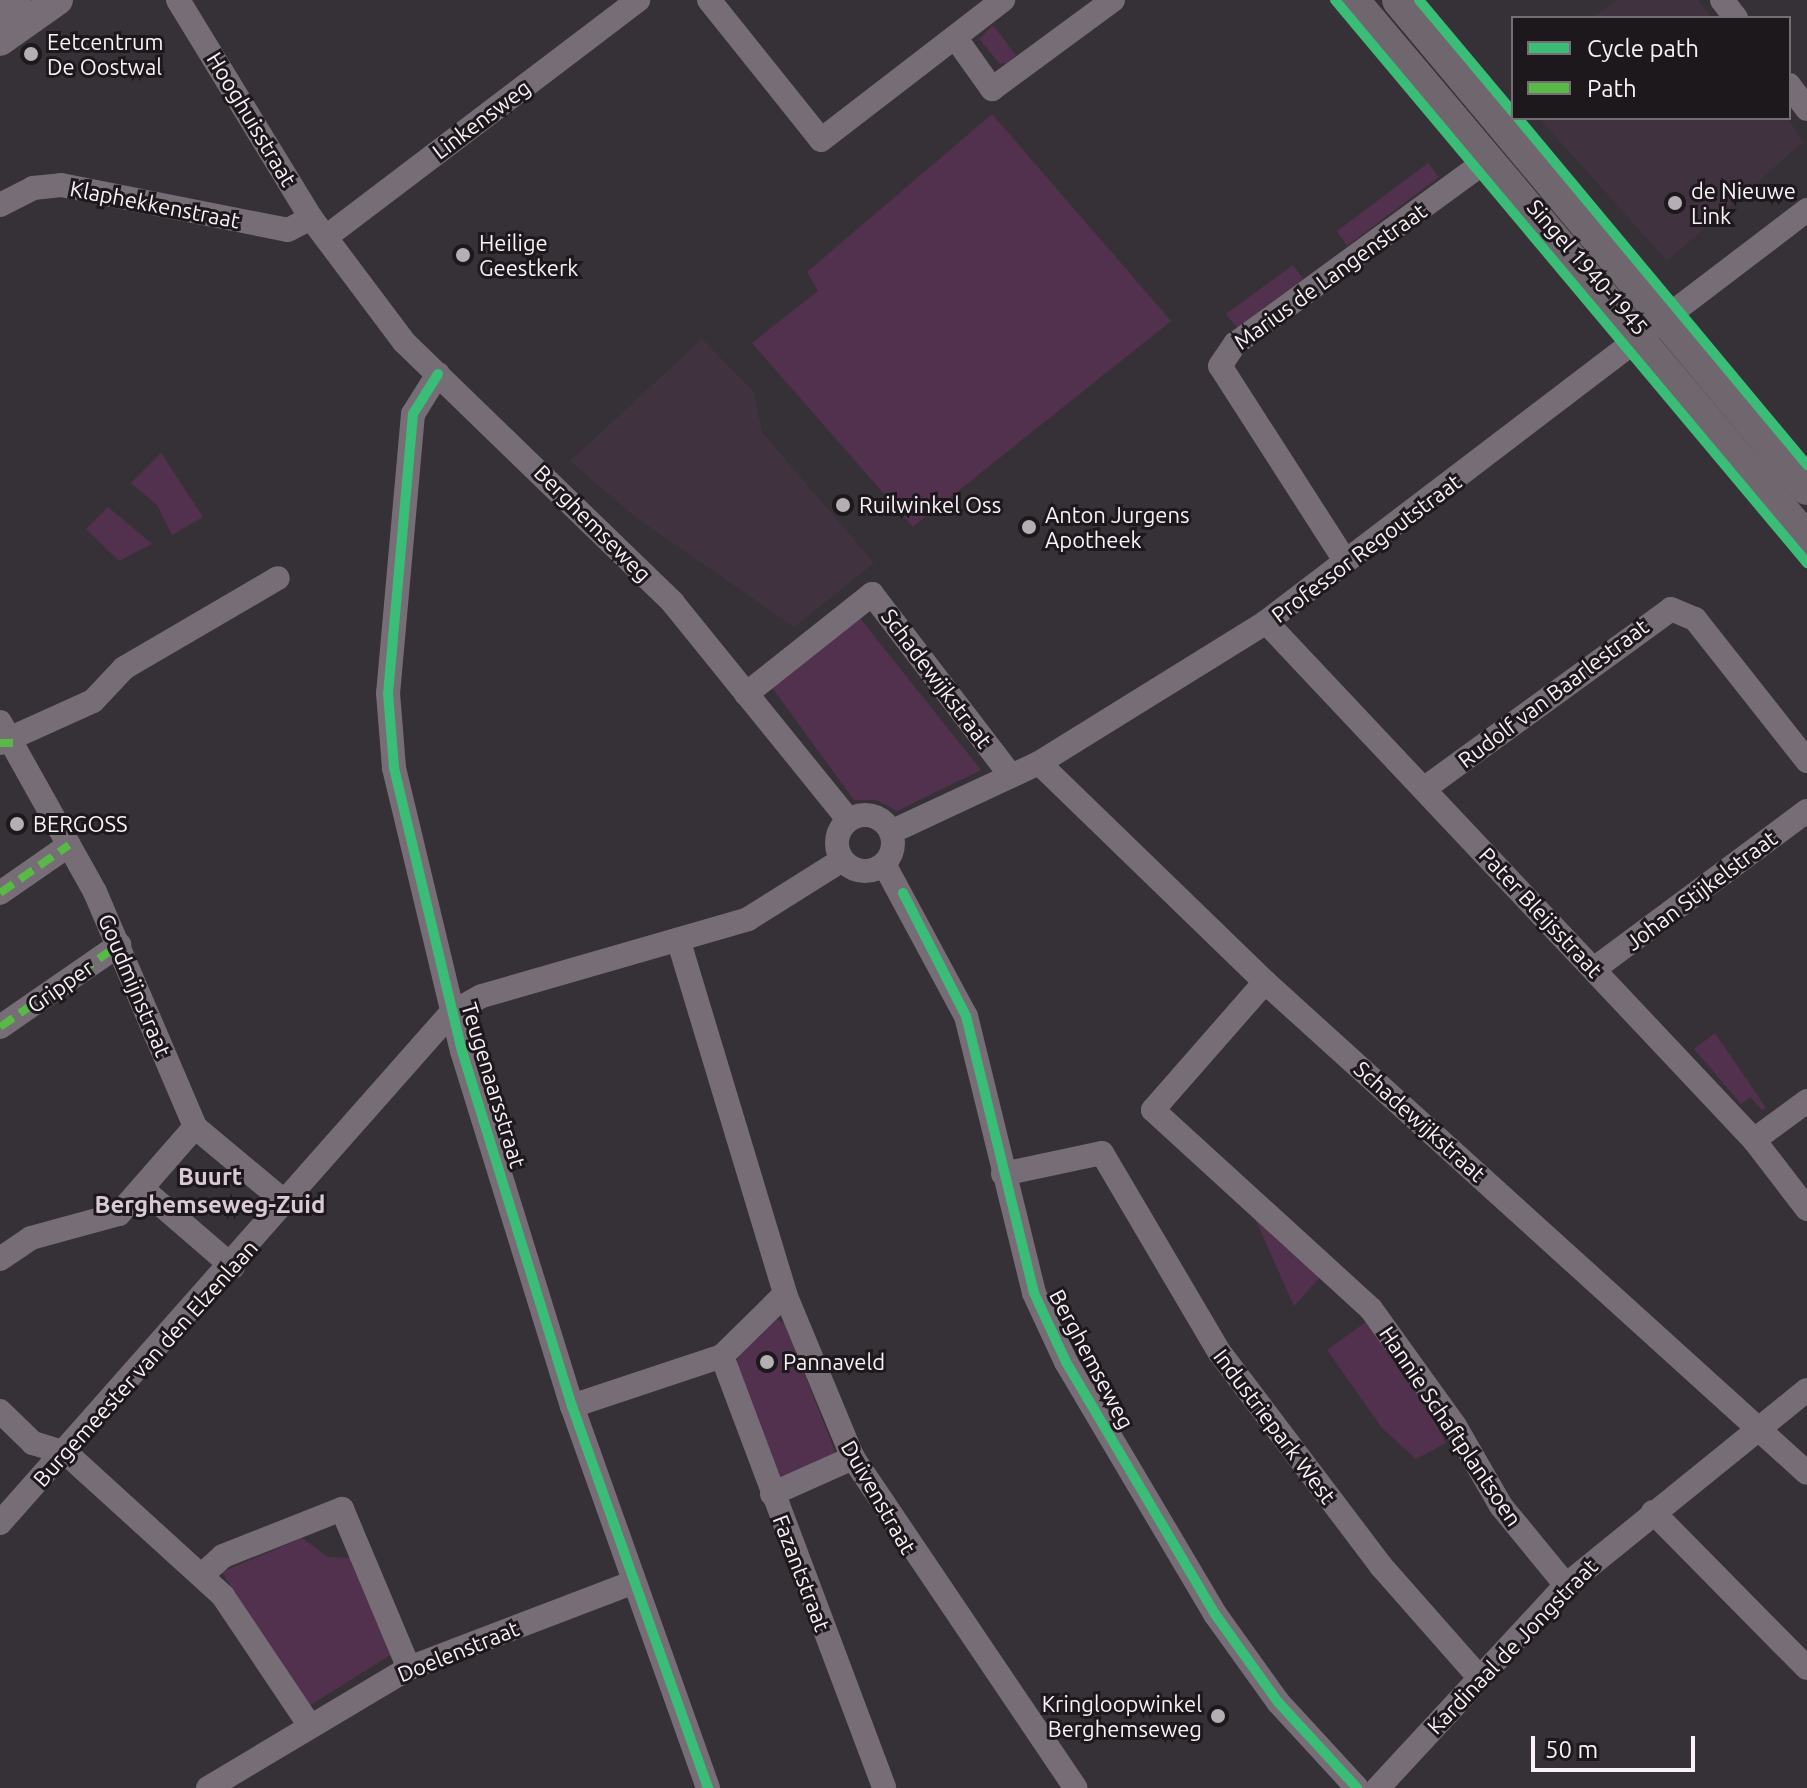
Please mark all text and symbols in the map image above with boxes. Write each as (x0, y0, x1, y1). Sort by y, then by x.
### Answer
legend (1511, 16, 1791, 120)
place label: Eetcentrum De Oostwal (47, 28, 163, 80)
text: Cycle path (1587, 35, 1699, 62)
marker: Eetcentrum De Oostwal (22, 45, 40, 63)
street label: Hooghuisstraat (202, 47, 302, 191)
street label: Linkensweg (427, 74, 535, 164)
text: Path (1587, 75, 1637, 102)
street label: Klaphekkenstraat (68, 175, 242, 233)
place label: de Nieuwe Link (1691, 177, 1796, 228)
street label: Singel 1940-1945 (1522, 194, 1654, 340)
marker: de Nieuwe Link (1666, 194, 1684, 212)
street label: Marius de Langenstraat (1229, 197, 1431, 355)
place label: Heilige Geestkerk (479, 229, 578, 280)
marker: Heilige Geestkerk (454, 246, 472, 264)
street label: Berghemseweg (529, 459, 657, 587)
street label: Professor Regoutstraat (1266, 468, 1466, 628)
place label: Ruilwinkel Oss (859, 492, 1001, 518)
marker: Ruilwinkel Oss (834, 496, 852, 514)
place label: Anton Jurgens Apotheek (1045, 501, 1190, 552)
marker: Anton Jurgens Apotheek (1020, 518, 1038, 536)
street label: Schadewijkstraat (876, 603, 998, 753)
street label: Rudolf van Baarlestraat (1453, 613, 1653, 773)
place label: BERGOSS (33, 811, 128, 837)
marker: BERGOSS (8, 815, 26, 833)
street label: Johan Stijkelstraat (1620, 825, 1782, 955)
street label: Pater Bleijsstraat (1474, 841, 1608, 983)
street label: Goudmijnstraat (93, 909, 177, 1061)
street label: Gripper (22, 954, 98, 1018)
street label: Teugenaarsstraat (456, 999, 532, 1171)
street label: Schadewijkstraat (1349, 1055, 1491, 1187)
district label: Buurt Berghemseweg-Zuid (95, 1163, 325, 1219)
street label: Burgemeester van den Elzenlaan (27, 1234, 263, 1492)
street label: Berghemseweg (1044, 1285, 1140, 1433)
street label: Hannie Schaftplantsoen (1374, 1321, 1528, 1531)
street label: Industriepark West (1208, 1344, 1342, 1508)
place label: Pannaveld (783, 1349, 885, 1375)
marker: Pannaveld (758, 1353, 776, 1371)
street label: Duivenstraat (836, 1436, 922, 1558)
street label: Fazantstraat (768, 1511, 836, 1635)
street label: Kardinaal de Jongstraat (1421, 1553, 1603, 1739)
street label: Doelenstraat (393, 1615, 523, 1687)
place label: Kringloopwinkel Berghemseweg (1042, 1690, 1202, 1742)
marker: Kringloopwinkel Berghemseweg (1209, 1707, 1227, 1725)
scale bar (1535, 1720, 1699, 1770)
text: 50 m (1545, 1736, 1598, 1763)

